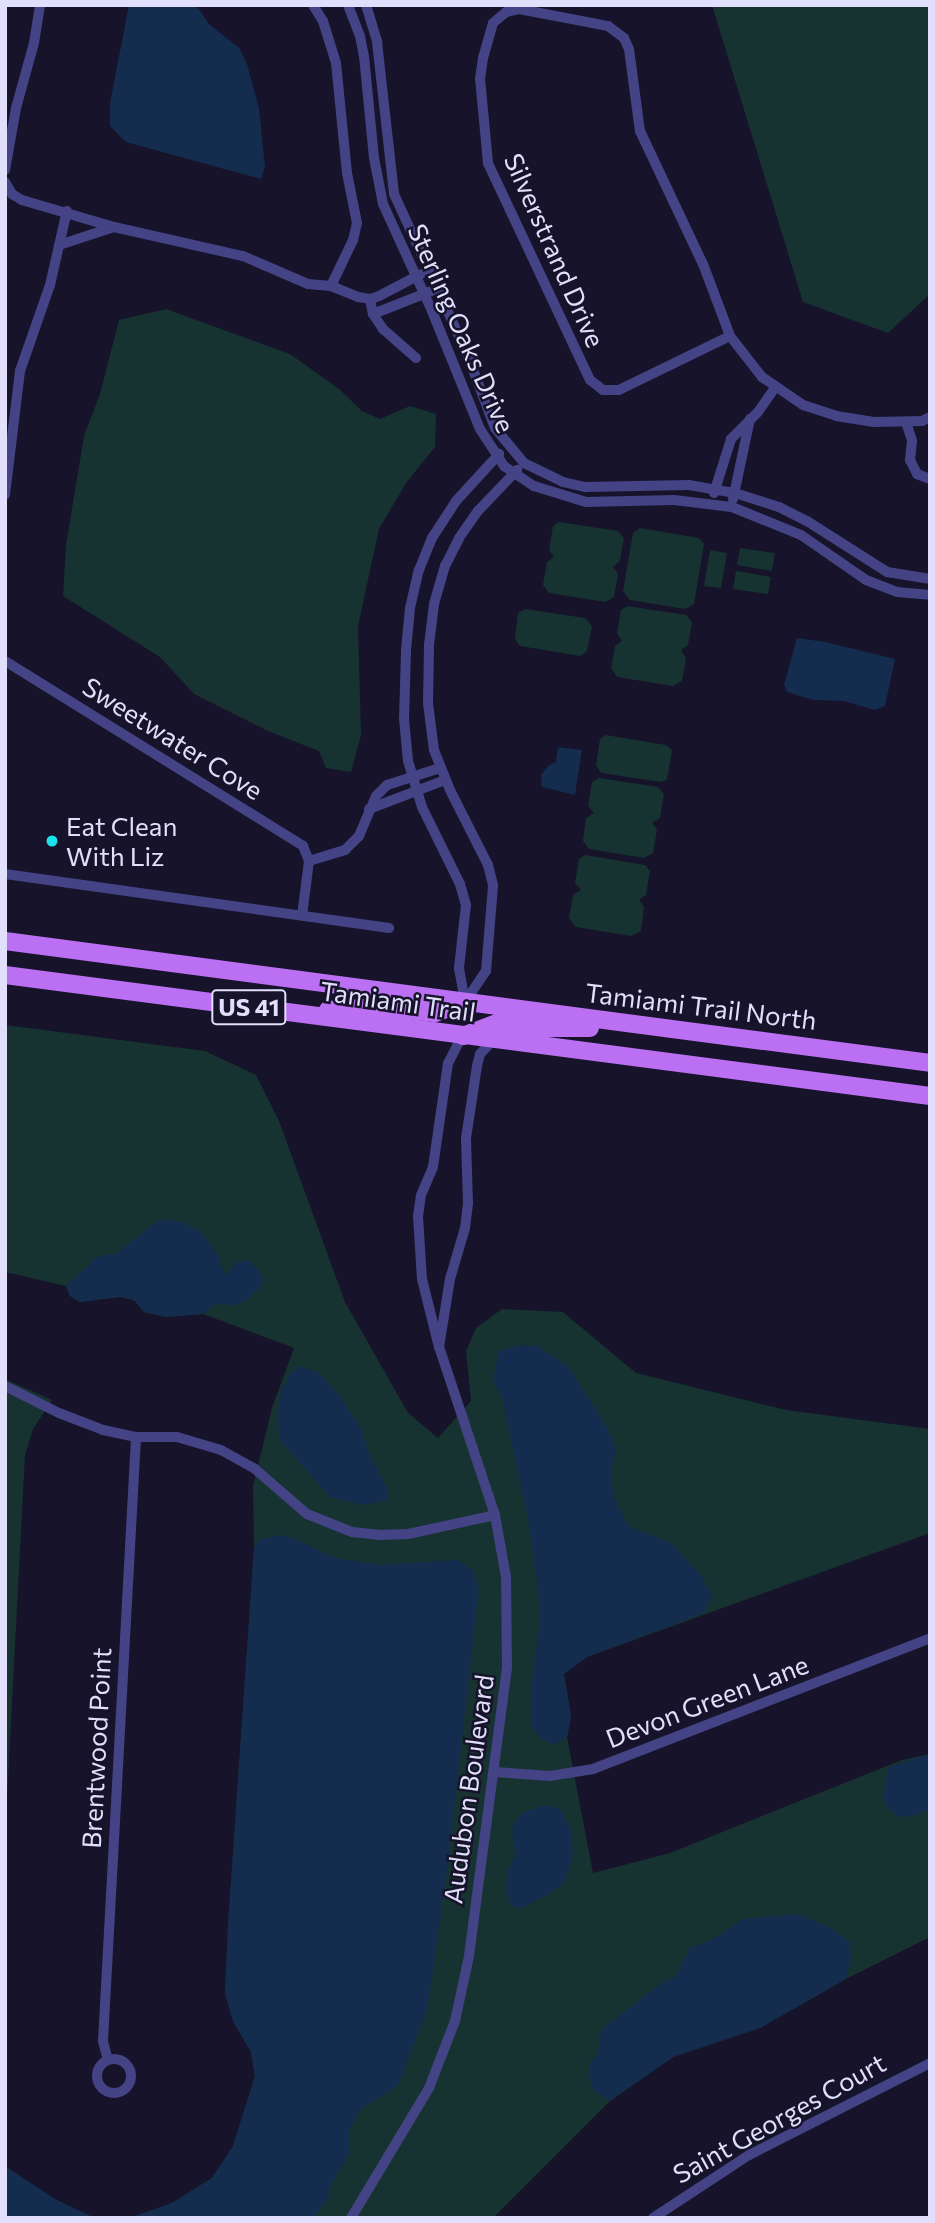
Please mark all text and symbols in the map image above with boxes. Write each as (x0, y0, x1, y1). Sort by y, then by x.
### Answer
street label: Silverstrand Drive (498, 148, 612, 352)
street label: Sterling Oaks Drive (402, 219, 522, 437)
street label: Sweetwater Cove (77, 670, 269, 806)
place label: Eat Clean With Liz (66, 810, 177, 872)
marker: Eat Clean With Liz (44, 833, 60, 849)
street label: Tamiami Trail (318, 975, 478, 1027)
street label: Tamiami Trail North (584, 976, 818, 1036)
road number: US 41 (210, 987, 288, 1028)
street label: Brentwood Point (75, 1647, 117, 1849)
street label: Devon Green Lane (601, 1648, 813, 1754)
street label: Audubon Boulevard (436, 1672, 500, 1906)
street label: Saint Georges Court (667, 2047, 891, 2189)

